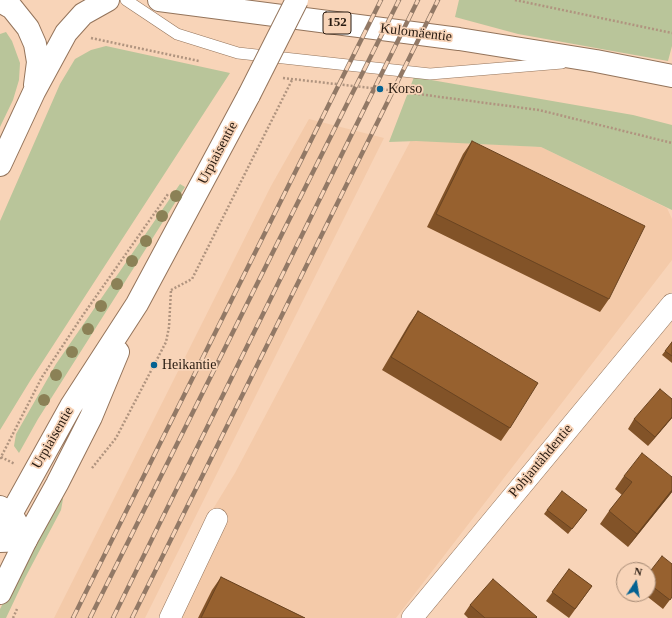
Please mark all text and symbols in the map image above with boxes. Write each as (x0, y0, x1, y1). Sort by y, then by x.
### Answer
road number: 152 (323, 12, 351, 34)
street label: Kulomäentie (379, 20, 453, 46)
place label: Korso (388, 81, 422, 97)
marker: Korso (375, 84, 385, 94)
street label: Urpiaisentie (195, 119, 241, 187)
place label: Heikantie (162, 357, 216, 373)
marker: Heikantie (149, 360, 159, 370)
street label: Urpiaisentie (29, 404, 77, 472)
street label: Pohjantähdentie (506, 421, 576, 501)
north arrow (616, 562, 656, 602)
text: N (633, 565, 643, 578)

